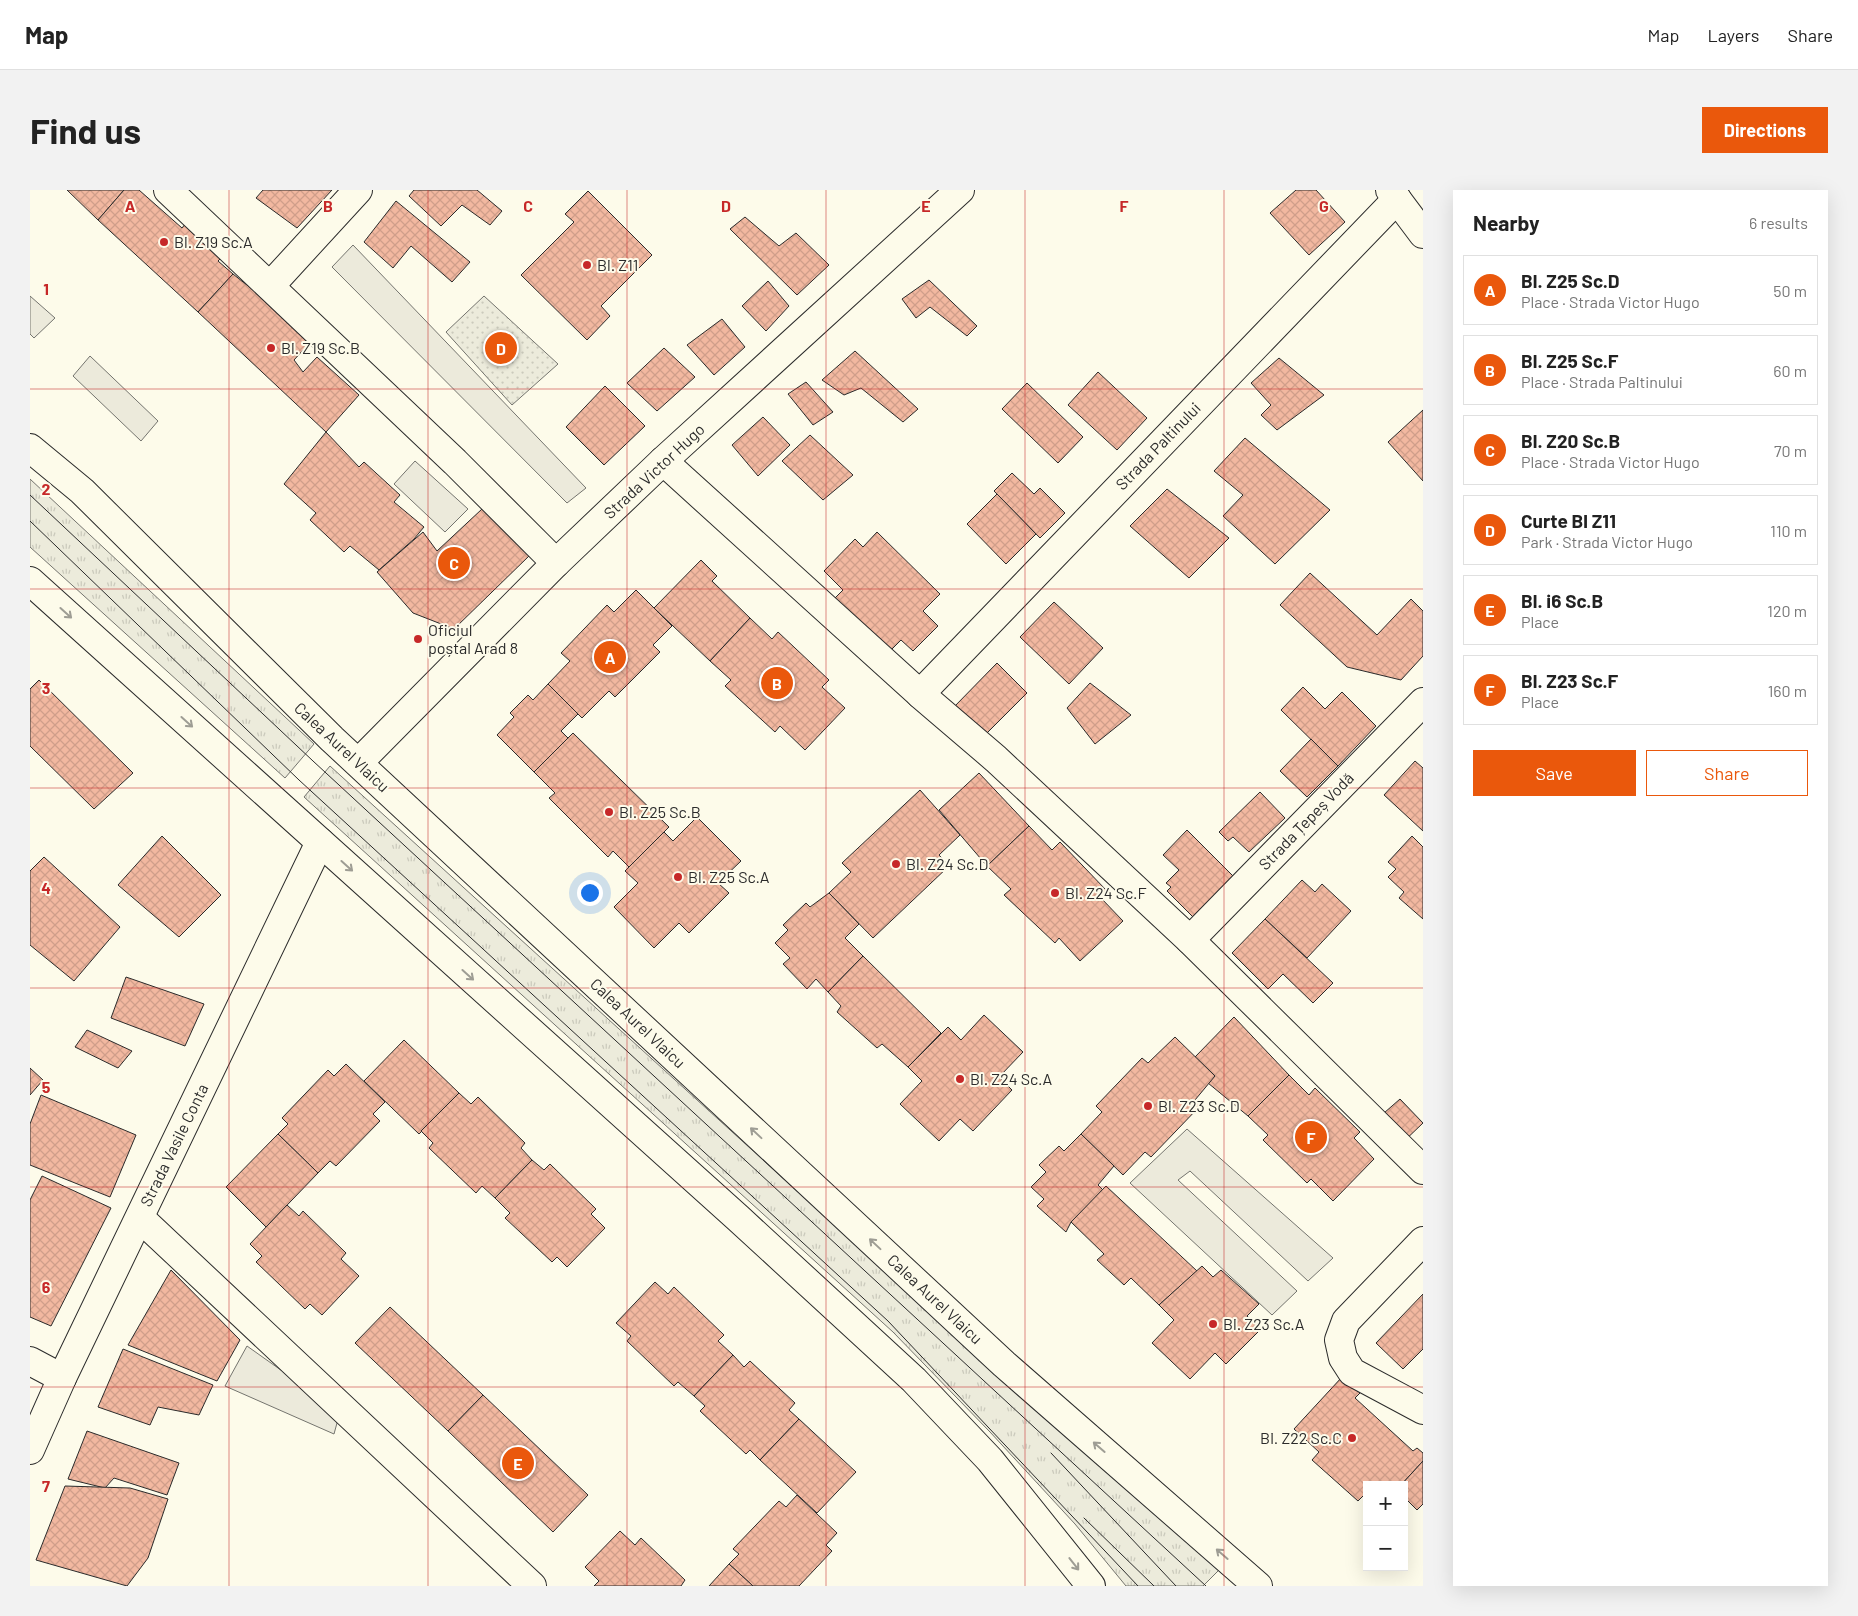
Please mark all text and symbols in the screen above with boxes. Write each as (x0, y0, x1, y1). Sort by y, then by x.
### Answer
text: Map (25, 20, 68, 49)
text: Map (1647, 24, 1679, 46)
text: Layers (1707, 24, 1760, 46)
text: Share (1788, 24, 1833, 46)
button: Directions (1702, 107, 1828, 153)
text: Find us (30, 109, 141, 151)
text: A (125, 196, 136, 215)
text: B (323, 196, 333, 215)
text: C (523, 196, 533, 215)
text: D (721, 196, 731, 215)
text: E (921, 196, 931, 215)
text: F (1120, 196, 1129, 215)
text: G (1319, 196, 1329, 215)
text: Nearby (1473, 210, 1539, 235)
text: 6 results (1749, 213, 1808, 232)
place label: Bl. Z19 Sc.A (174, 232, 253, 251)
marker: Bl. Z19 Sc.A (158, 236, 170, 248)
place label: Bl. Z11 (597, 255, 638, 274)
marker: Bl. Z11 (581, 259, 593, 271)
text: Bl. Z25 Sc.D (1521, 269, 1620, 292)
text: 1 (43, 279, 49, 298)
text: A (1485, 281, 1495, 300)
text: 50 m (1773, 281, 1807, 300)
text: Place · Strada Victor Hugo (1521, 292, 1700, 311)
pin: D (485, 329, 517, 367)
place label: Bl. Z19 Sc.B (281, 338, 360, 357)
marker: Bl. Z19 Sc.B (265, 342, 277, 354)
text: Bl. Z25 Sc.F (1521, 349, 1618, 372)
text: B (1485, 361, 1495, 380)
text: 60 m (1773, 361, 1807, 380)
text: Place · Strada Paltinului (1521, 372, 1683, 391)
street label: Strada Paltinului (1111, 398, 1204, 493)
street label: Strada Victor Hugo (599, 419, 708, 522)
text: Bl. Z20 Sc.B (1521, 429, 1620, 452)
text: C (1485, 441, 1495, 460)
text: 70 m (1774, 441, 1807, 460)
text: Place · Strada Victor Hugo (1521, 452, 1700, 471)
text: 2 (42, 479, 51, 498)
text: Curte Bl Z11 (1521, 509, 1616, 532)
text: D (1485, 521, 1495, 540)
text: 110 m (1770, 521, 1807, 540)
text: Park · Strada Victor Hugo (1521, 532, 1693, 551)
pin: C (438, 544, 470, 582)
text: Bl. i6 Sc.B (1521, 589, 1603, 612)
text: E (1485, 601, 1495, 620)
text: 120 m (1767, 601, 1807, 620)
one-way arrow (60, 607, 73, 619)
text: Place (1521, 612, 1559, 631)
place label: Oficiul poștal Arad 8 (428, 620, 518, 657)
marker: Oficiul poștal Arad 8 (412, 633, 424, 645)
pin: A (594, 638, 626, 676)
pin: B (761, 664, 793, 702)
text: Bl. Z23 Sc.F (1521, 669, 1618, 692)
text: 3 (42, 678, 50, 697)
text: F (1486, 681, 1494, 700)
text: 160 m (1768, 681, 1807, 700)
text: Place (1521, 692, 1559, 711)
street label: Calea Aurel Vlaicu (291, 698, 394, 796)
one-way arrow (181, 716, 194, 728)
button: Save (1473, 750, 1636, 796)
button: Share (1646, 750, 1808, 796)
street label: Strada Țepeș Vodă (1254, 768, 1357, 873)
place label: Bl. Z25 Sc.B (619, 802, 701, 821)
marker: Bl. Z25 Sc.B (603, 806, 615, 818)
place label: Bl. Z24 Sc.D (906, 854, 988, 873)
marker: Bl. Z24 Sc.D (890, 858, 902, 870)
one-way arrow (340, 860, 353, 872)
place label: Bl. Z25 Sc.A (688, 867, 770, 886)
marker: Bl. Z25 Sc.A (672, 871, 684, 883)
text: 4 (41, 878, 51, 897)
your location (577, 880, 603, 906)
place label: Bl. Z24 Sc.F (1065, 883, 1147, 902)
marker: Bl. Z24 Sc.F (1049, 887, 1061, 899)
one-way arrow (461, 969, 474, 981)
street label: Calea Aurel Vlaicu (587, 974, 690, 1072)
place label: Bl. Z24 Sc.A (970, 1069, 1052, 1088)
marker: Bl. Z24 Sc.A (954, 1073, 966, 1085)
text: 5 (42, 1077, 51, 1096)
street label: Strada Vasile Conta (136, 1080, 212, 1209)
place label: Bl. Z23 Sc.D (1158, 1096, 1240, 1115)
marker: Bl. Z23 Sc.D (1142, 1100, 1154, 1112)
pin: F (1295, 1118, 1327, 1156)
one-way arrow (750, 1127, 763, 1139)
one-way arrow (869, 1238, 882, 1250)
street label: Calea Aurel Vlaicu (884, 1250, 987, 1348)
text: 6 (42, 1277, 51, 1296)
place label: Bl. Z23 Sc.A (1223, 1314, 1305, 1333)
marker: Bl. Z23 Sc.A (1207, 1318, 1219, 1330)
place label: Bl. Z22 Sc.C (1260, 1428, 1342, 1447)
marker: Bl. Z22 Sc.C (1346, 1432, 1358, 1444)
one-way arrow (1093, 1441, 1106, 1453)
pin: E (502, 1444, 534, 1482)
text: 7 (42, 1476, 50, 1495)
map controls (1363, 1481, 1408, 1571)
button: + (1363, 1481, 1408, 1526)
button: − (1363, 1526, 1408, 1571)
one-way arrow (1215, 1548, 1228, 1560)
one-way arrow (1069, 1557, 1080, 1570)

